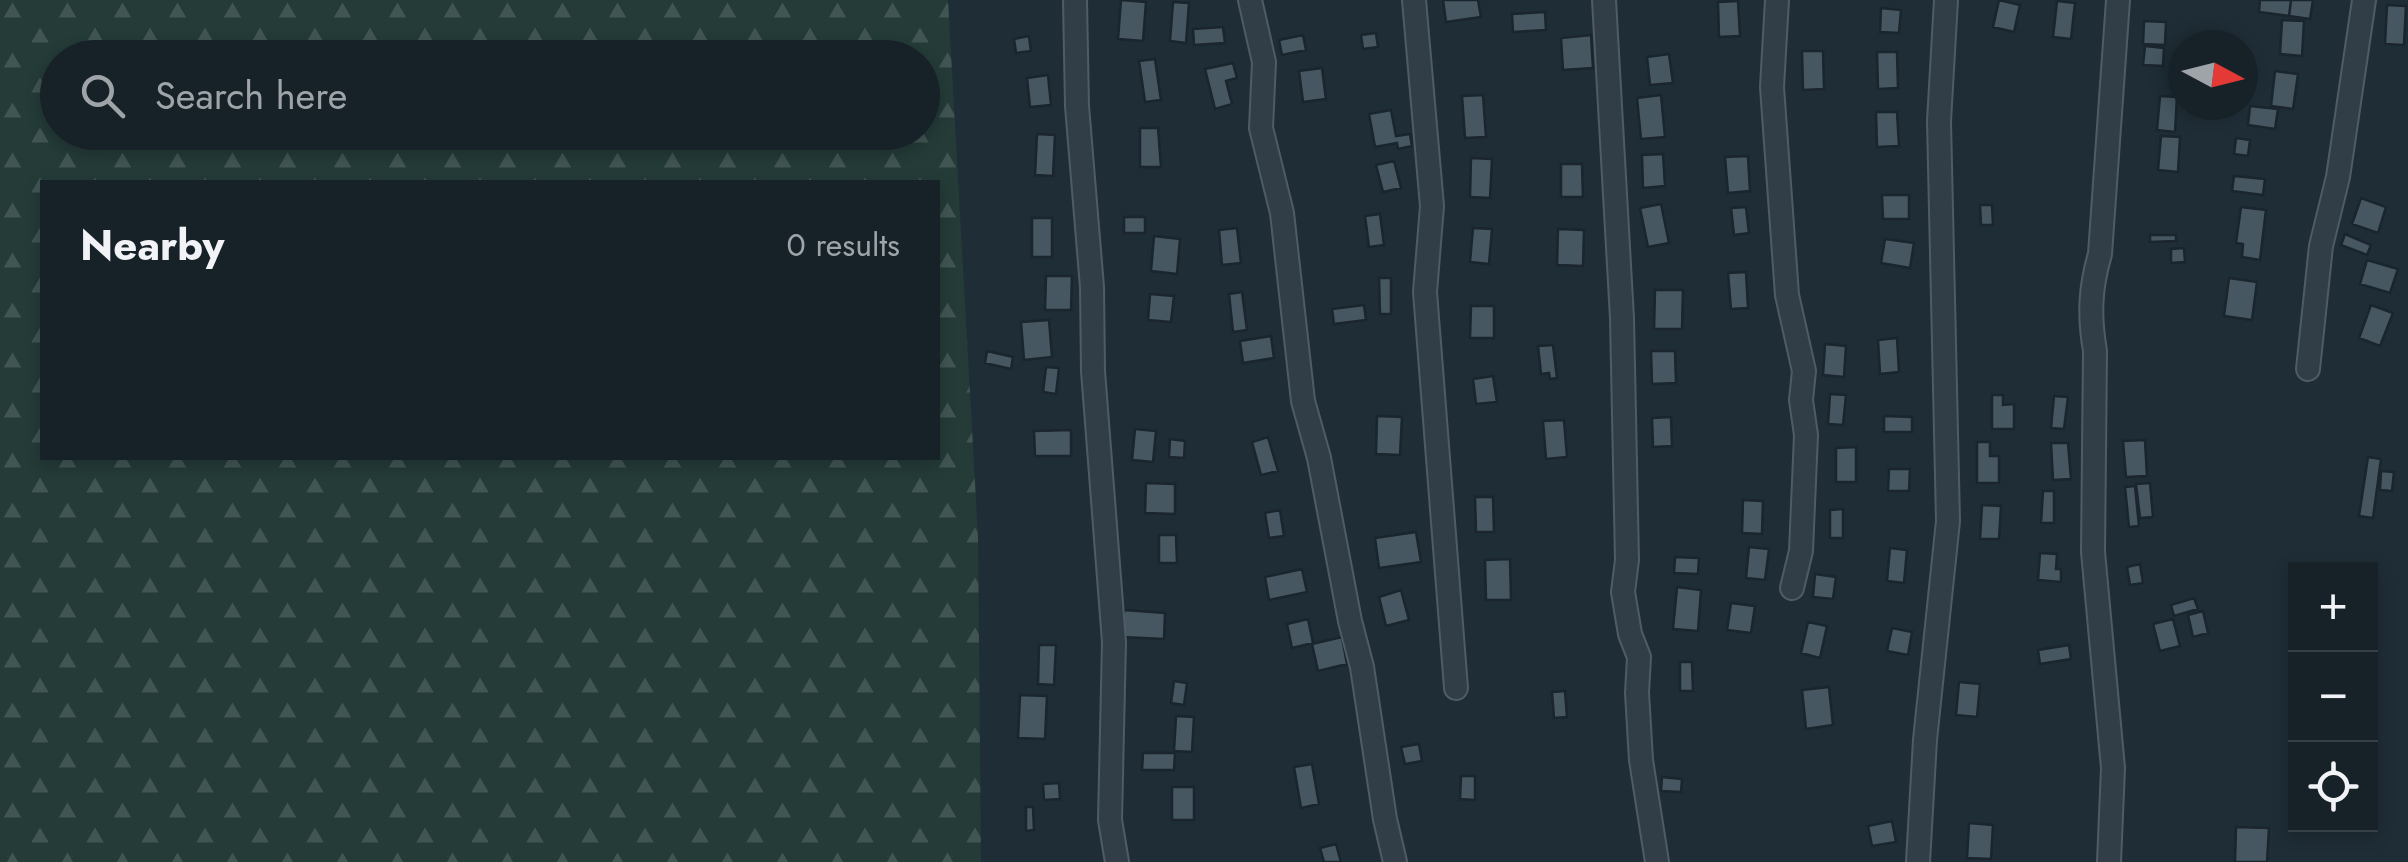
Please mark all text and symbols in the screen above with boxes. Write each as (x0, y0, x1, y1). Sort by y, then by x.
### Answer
north arrow (2168, 30, 2258, 120)
search box (40, 40, 940, 150)
icon: search (75, 68, 130, 123)
text: Search here (155, 68, 347, 123)
text: Nearby (80, 215, 224, 276)
text: 0 results (787, 222, 900, 268)
map controls (2288, 562, 2378, 832)
button: + (2288, 562, 2378, 652)
button: − (2288, 652, 2378, 742)
button: locate (2288, 742, 2378, 832)

